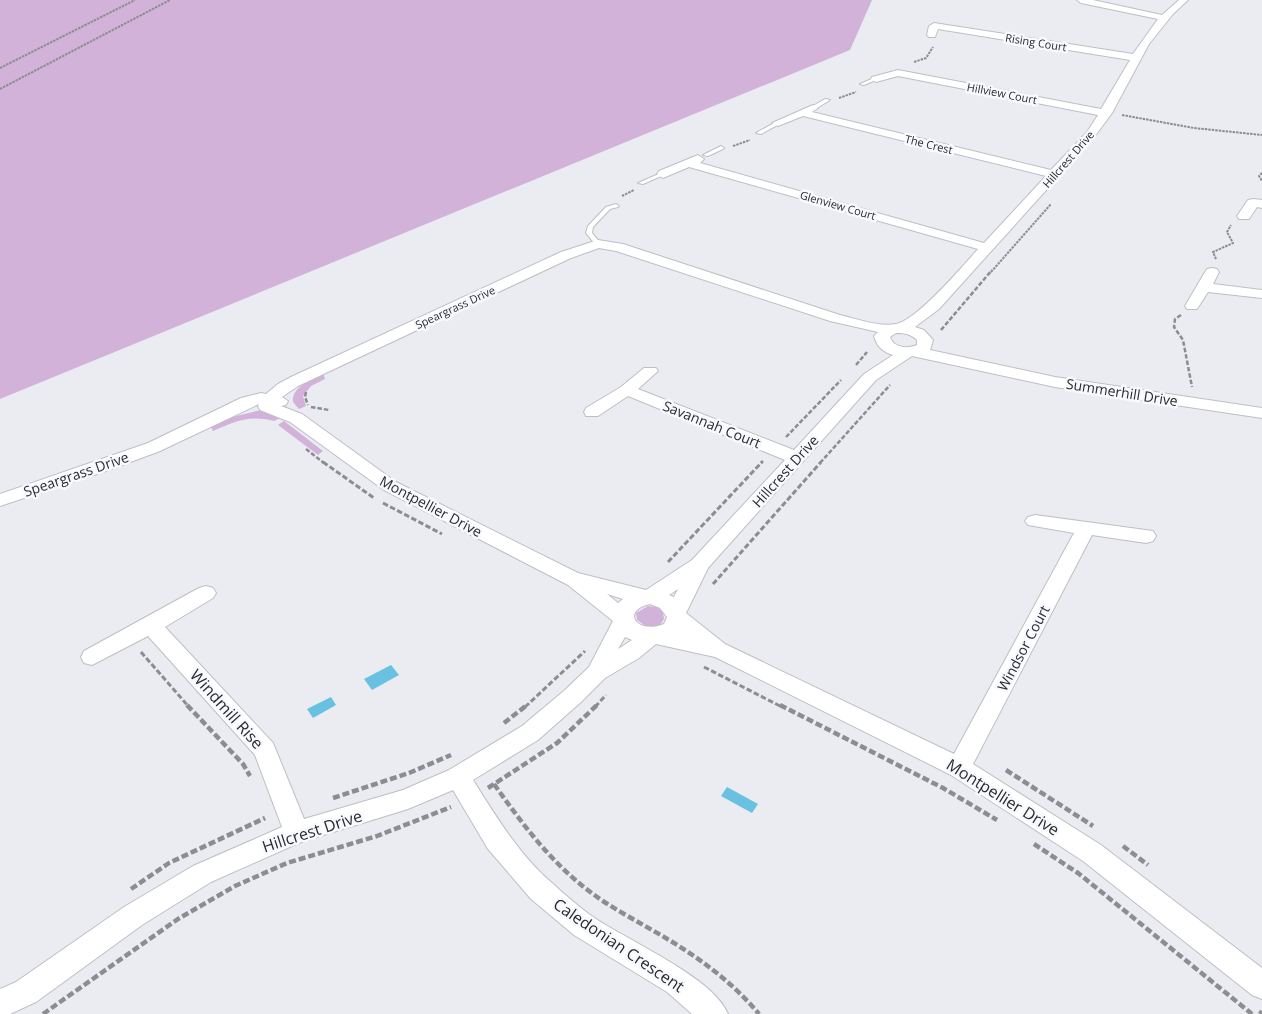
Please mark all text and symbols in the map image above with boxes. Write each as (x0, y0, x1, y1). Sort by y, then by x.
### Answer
street label: Rising Court (1004, 30, 1068, 54)
street label: Hillview Court (966, 79, 1038, 107)
street label: Hillcrest Drive (1039, 127, 1097, 191)
street label: The Crest (904, 131, 954, 157)
street label: Glenview Court (798, 187, 878, 223)
street label: Speargrass Drive (413, 282, 497, 332)
street label: Summerhill Drive (1065, 374, 1179, 410)
street label: Savannah Court (660, 396, 764, 452)
street label: Hillcrest Drive (748, 431, 823, 511)
street label: Speargrass Drive (21, 447, 131, 501)
street label: Montpellier Drive (377, 471, 486, 541)
street label: Windsor Court (992, 602, 1054, 694)
street label: Windmill Rise (185, 664, 269, 754)
street label: Montpellier Drive (942, 753, 1064, 841)
street label: Hillcrest Drive (259, 805, 365, 857)
street label: Caledonian Crescent (549, 893, 689, 997)

